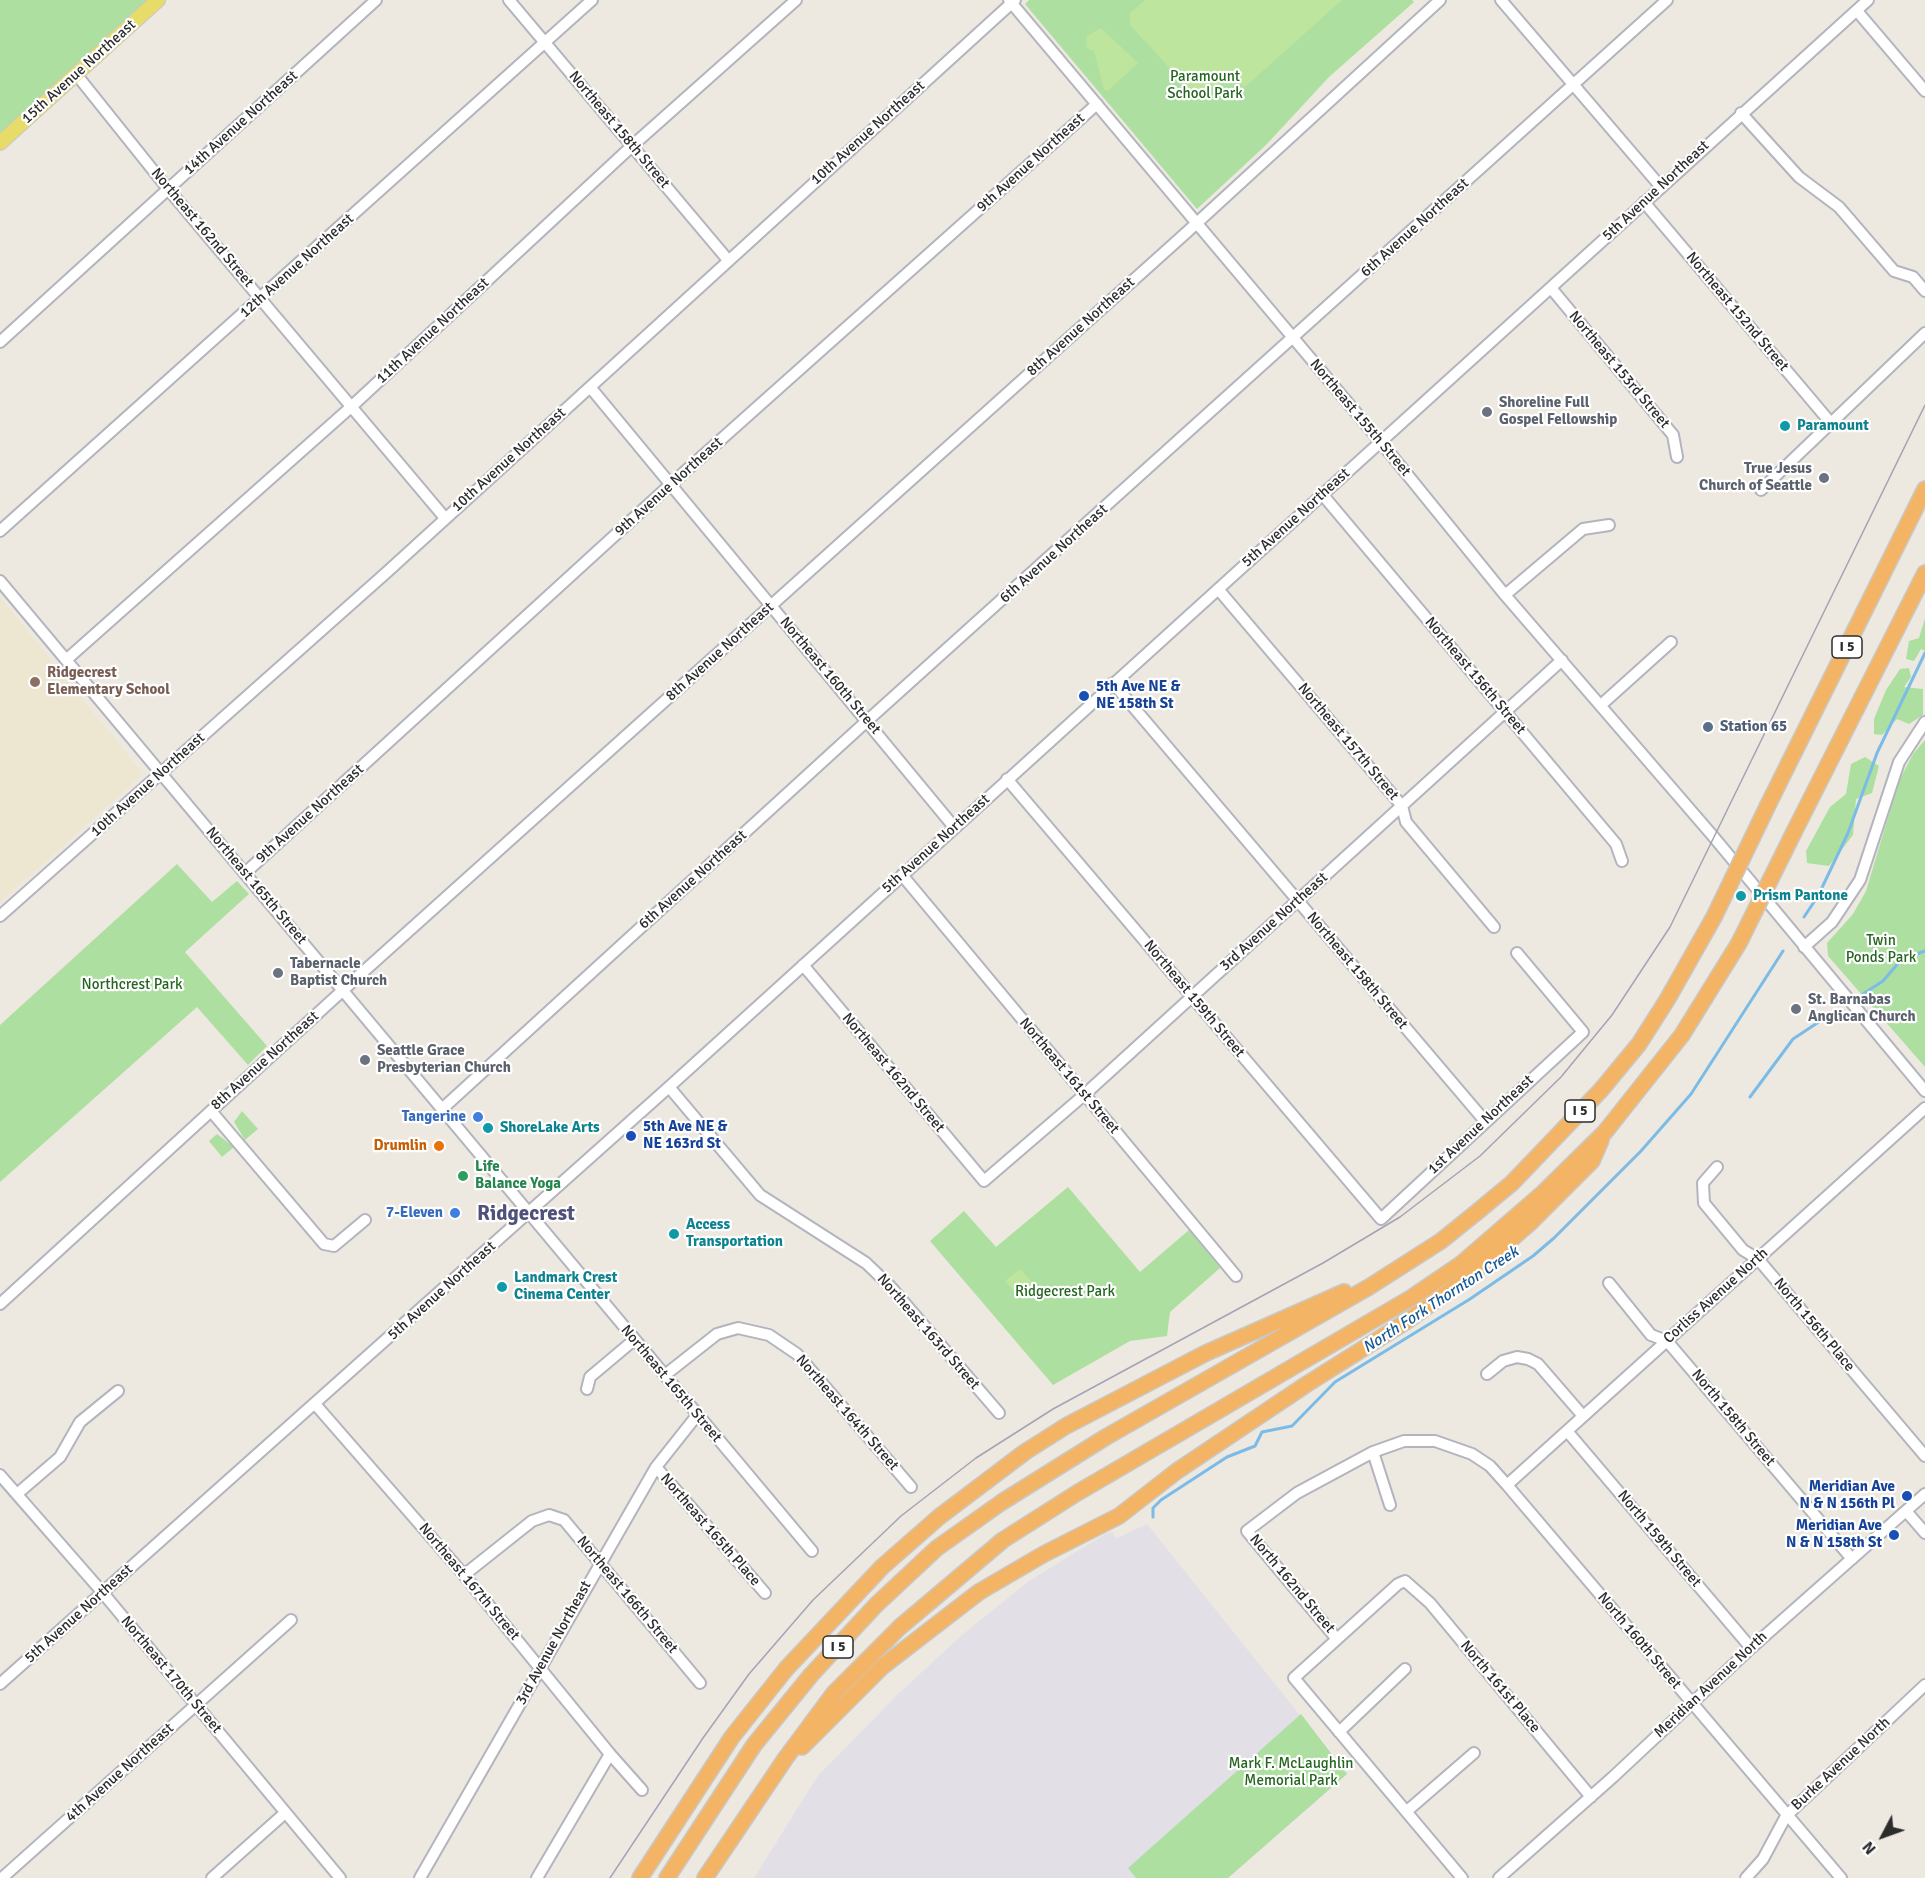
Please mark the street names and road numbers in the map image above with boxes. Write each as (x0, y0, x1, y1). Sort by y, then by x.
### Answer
street label: 15th Avenue Northeast (18, 16, 140, 128)
street label: 14th Avenue Northeast (180, 67, 302, 179)
street label: Northeast 158th Street (565, 68, 673, 192)
street label: 10th Avenue Northeast (807, 77, 929, 189)
street label: 9th Avenue Northeast (973, 110, 1089, 216)
street label: 5th Avenue Northeast (1599, 137, 1713, 245)
street label: Northeast 162nd Street (147, 165, 257, 291)
street label: 6th Avenue Northeast (1357, 175, 1473, 281)
street label: 12th Avenue Northeast (236, 210, 358, 322)
street label: Northeast 152nd Street (1682, 249, 1792, 375)
street label: 11th Avenue Northeast (373, 274, 493, 388)
street label: 8th Avenue Northeast (1023, 274, 1139, 380)
street label: Northeast 153rd Street (1565, 308, 1673, 432)
street label: Northeast 155th Street (1306, 356, 1414, 480)
street label: 10th Avenue Northeast (448, 404, 570, 516)
street label: 9th Avenue Northeast (611, 434, 727, 540)
street label: 5th Avenue Northeast (1238, 465, 1354, 571)
street label: 6th Avenue Northeast (996, 501, 1112, 607)
street label: 8th Avenue Northeast (662, 599, 778, 705)
street label: Northeast 160th Street (776, 614, 884, 738)
street label: Northeast 156th Street (1421, 614, 1529, 738)
road number: I 5 (1832, 636, 1862, 658)
street label: Northeast 157th Street (1294, 680, 1402, 804)
street label: 10th Avenue Northeast (87, 729, 209, 841)
street label: 9th Avenue Northeast (252, 761, 368, 867)
street label: 5th Avenue Northeast (878, 791, 994, 897)
street label: Northeast 165th Street (202, 824, 310, 948)
street label: 6th Avenue Northeast (635, 827, 751, 933)
street label: 3rd Avenue Northeast (1216, 869, 1332, 975)
street label: Northeast 158th Street (1303, 909, 1411, 1033)
street label: Northeast 159th Street (1140, 937, 1248, 1061)
street label: 8th Avenue Northeast (207, 1008, 323, 1114)
street label: Northeast 162nd Street (838, 1010, 948, 1136)
street label: Northeast 161st Street (1015, 1014, 1123, 1138)
street label: 1st Avenue Northeast (1425, 1071, 1537, 1179)
road number: I 5 (1565, 1100, 1595, 1122)
street label: 5th Avenue Northeast (384, 1238, 500, 1344)
street label: Corliss Avenue North (1660, 1244, 1772, 1348)
street label: Northeast 163rd Street (873, 1270, 983, 1394)
street label: North 156th Place (1770, 1275, 1858, 1375)
street label: Northeast 165th Street (617, 1322, 725, 1446)
street label: Northeast 164th Street (792, 1351, 902, 1475)
street label: North 158th Street (1687, 1366, 1779, 1470)
street label: Northeast 165th Place (656, 1470, 764, 1590)
street label: North 159th Street (1613, 1487, 1705, 1591)
street label: Northeast 167th Street (415, 1520, 523, 1644)
street label: North 162nd Street (1245, 1531, 1339, 1637)
street label: Northeast 166th Street (573, 1533, 681, 1657)
street label: 5th Avenue Northeast (21, 1561, 137, 1667)
street label: 3rd Avenue Northeast (512, 1578, 596, 1708)
street label: North 160th Street (1593, 1589, 1685, 1693)
street label: Northeast 170th Street (117, 1613, 225, 1737)
street label: Meridian Avenue North (1651, 1628, 1771, 1742)
road number: I 5 (823, 1636, 853, 1658)
street label: North 161st Place (1456, 1637, 1544, 1737)
street label: Burke Avenue North (1788, 1714, 1894, 1814)
street label: 4th Avenue Northeast (62, 1720, 178, 1826)

